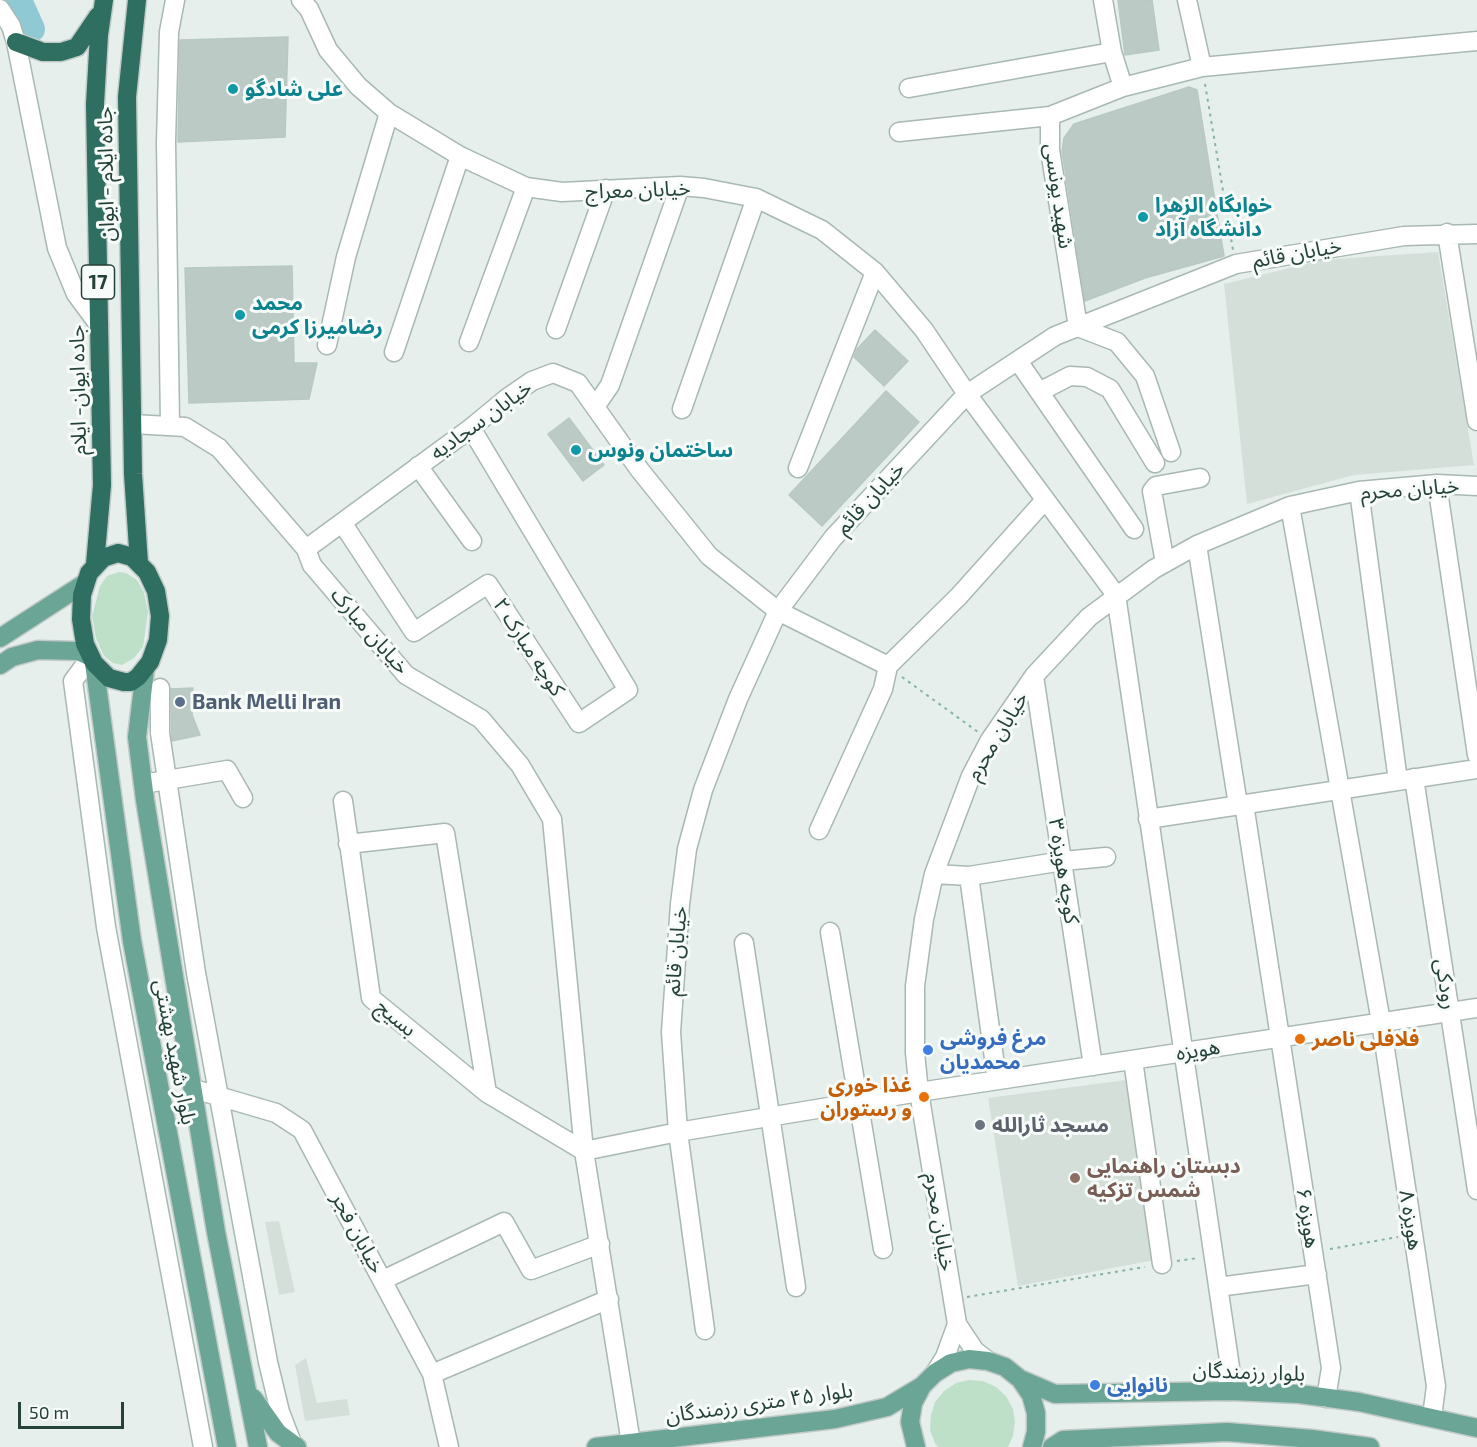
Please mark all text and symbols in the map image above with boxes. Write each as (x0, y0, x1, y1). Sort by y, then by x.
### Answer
place label: علی شادگو (245, 76, 343, 102)
marker: علی شادگو (226, 82, 240, 96)
street label: جاده ایلام - ایوان (92, 106, 120, 242)
street label: شهید یونسی (1039, 142, 1079, 250)
street label: خیابان معراج (585, 176, 691, 204)
place label: خوابگاه الزهرا دانشگاه آزاد (1155, 192, 1272, 242)
marker: خوابگاه الزهرا دانشگاه آزاد (1136, 210, 1150, 224)
street label: خیابان قائم (1250, 233, 1344, 273)
road number: 17 (82, 265, 114, 299)
place label: محمد رضامیرزا کرمی (252, 290, 383, 340)
marker: محمد رضامیرزا کرمی (233, 308, 247, 322)
street label: جاده ایوان- ایلام (64, 325, 92, 455)
street label: خیابان سجادیه (425, 375, 537, 465)
place label: ساختمان ونوس (588, 437, 733, 463)
marker: ساختمان ونوس (569, 443, 583, 457)
street label: خیابان قائم (830, 456, 910, 540)
street label: خیابان محرم (1360, 473, 1460, 505)
street label: خیابان مبارک (325, 582, 415, 680)
street label: کوچه مبارک ۲ (488, 593, 570, 701)
street label: خیابان محرم (961, 687, 1033, 785)
place label: Bank Melli Iran (192, 689, 341, 715)
marker: Bank Melli Iran (173, 695, 187, 709)
street label: کوچه هویزه ۳ (1043, 816, 1085, 926)
street label: خیابان قائم (660, 905, 692, 997)
street label: رودکی (1430, 957, 1462, 1011)
street label: بلوار شهید بهشتی (149, 977, 201, 1127)
street label: بسیج (371, 994, 421, 1042)
place label: مرغ فروشی محمدیان (940, 1025, 1046, 1075)
place label: فلافلی ناصر (1312, 1026, 1419, 1052)
marker: فلافلی ناصر (1293, 1032, 1307, 1046)
street label: هویزه (1174, 1034, 1222, 1066)
marker: مرغ فروشی محمدیان (921, 1043, 935, 1057)
place label: غذا خوری و رستوران (820, 1072, 912, 1122)
marker: غذا خوری و رستوران (917, 1090, 931, 1104)
place label: مسجد ثارالله (992, 1112, 1109, 1138)
marker: مسجد ثارالله (973, 1118, 987, 1132)
place label: دبستان راهنمایی شمس تزکیه (1087, 1153, 1241, 1203)
street label: خیابان محرم (920, 1171, 960, 1273)
marker: دبستان راهنمایی شمس تزکیه (1068, 1171, 1082, 1185)
street label: هویزه ۶ (1291, 1186, 1325, 1250)
street label: خیابان فجر (326, 1188, 390, 1278)
street label: هویزه ۸ (1394, 1188, 1428, 1252)
street label: بلوار رزمندگان (1192, 1357, 1306, 1387)
place label: نانوایی (1107, 1372, 1168, 1398)
street label: بلوار ۴۵ متری رزمندگان (664, 1377, 854, 1429)
marker: نانوایی (1088, 1378, 1102, 1392)
scale bar (21, 1390, 128, 1428)
text: 50 m (29, 1401, 69, 1423)

